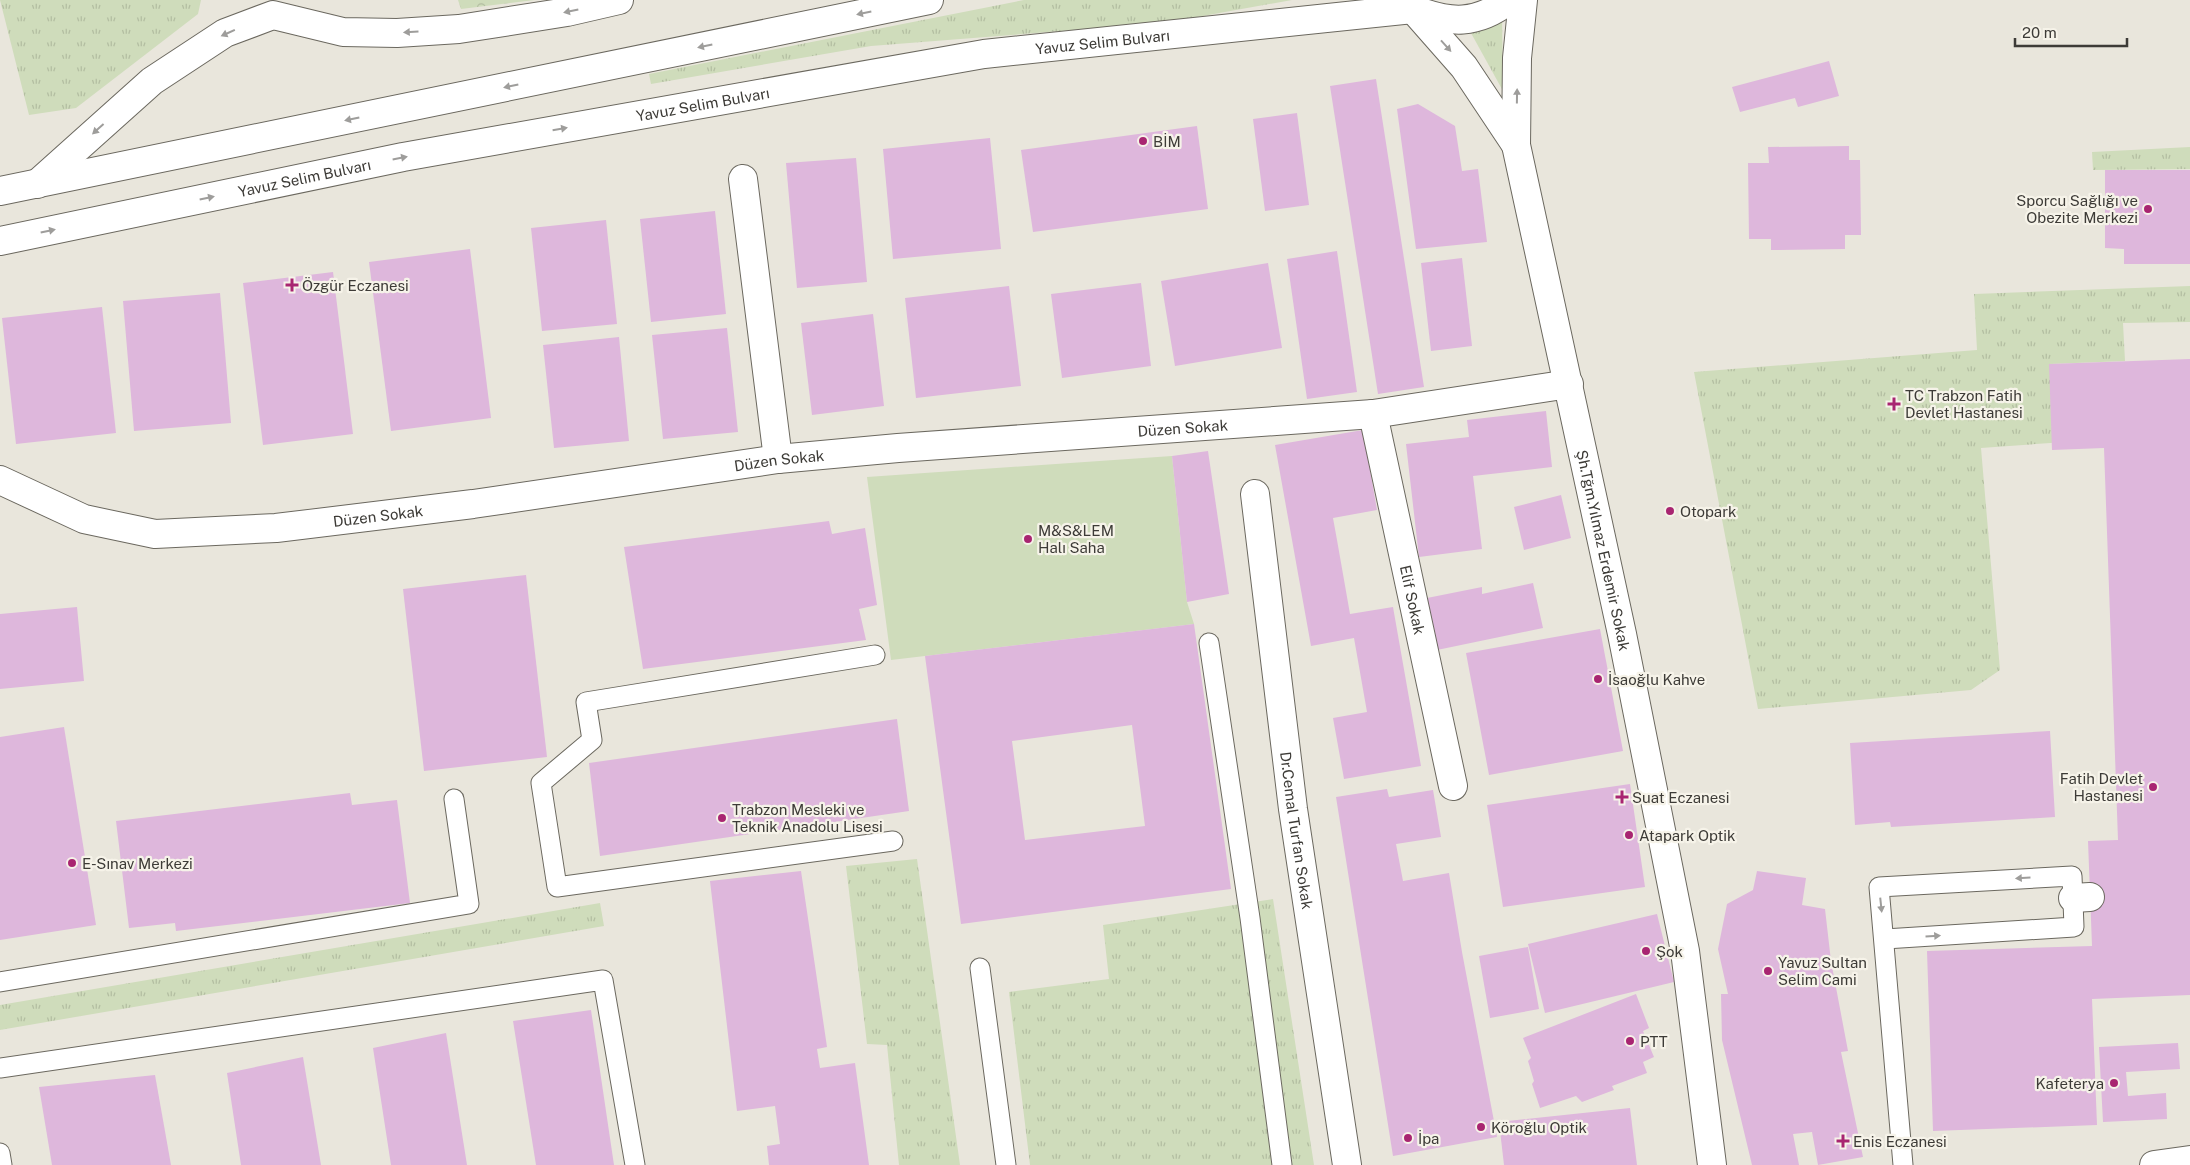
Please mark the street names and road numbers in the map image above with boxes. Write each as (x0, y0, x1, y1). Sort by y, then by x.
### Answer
street label: Yavuz Selim Bulvarı (1035, 26, 1171, 57)
street label: Yavuz Selim Bulvarı (635, 84, 771, 124)
street label: Yavuz Selim Bulvarı (237, 155, 372, 200)
street label: Düzen Sokak (1137, 416, 1228, 439)
street label: Düzen Sokak (733, 446, 825, 474)
street label: Şh.Tğm.Yılmaz Erdemir Sokak (1574, 448, 1634, 652)
street label: Düzen Sokak (332, 502, 424, 530)
street label: Elif Sokak (1397, 564, 1429, 636)
street label: Dr.Cemal Turfan Sokak (1278, 750, 1317, 911)

